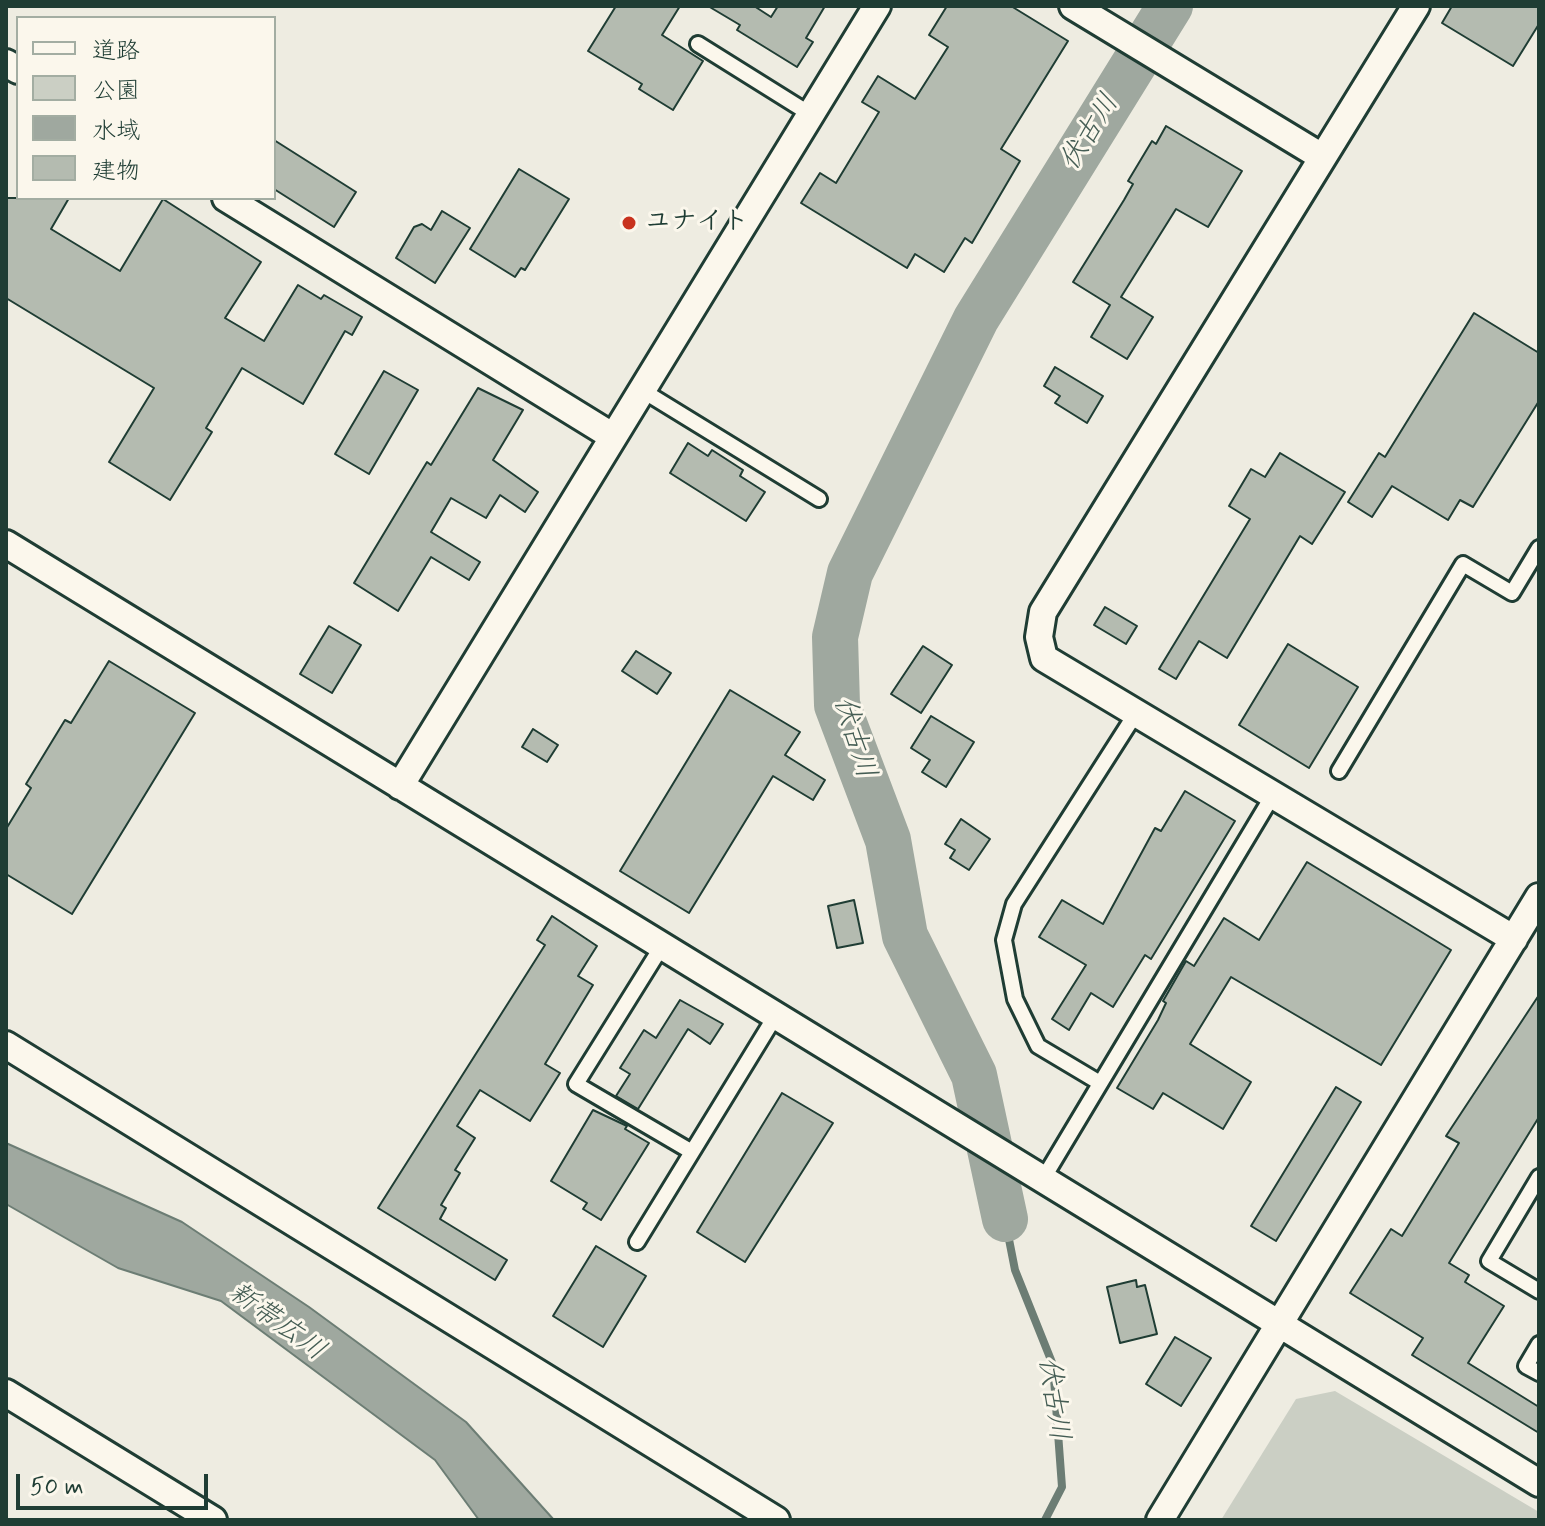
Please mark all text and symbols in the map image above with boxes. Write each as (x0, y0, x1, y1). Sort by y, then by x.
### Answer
legend (16, 16, 276, 200)
text: 道路 (92, 36, 140, 67)
text: 公園 (92, 76, 140, 107)
water label: 伏古川 (1054, 88, 1128, 178)
text: 水域 (92, 116, 140, 147)
text: 建物 (92, 156, 140, 187)
place label: ユナイト (645, 207, 749, 239)
marker: ユナイト (620, 214, 638, 232)
water label: 伏古川 (825, 693, 881, 783)
water label: 新帯広川 (221, 1276, 331, 1370)
water label: 伏古川 (1030, 1355, 1074, 1443)
scale bar (20, 1458, 212, 1508)
text: 50 m (30, 1472, 84, 1503)

